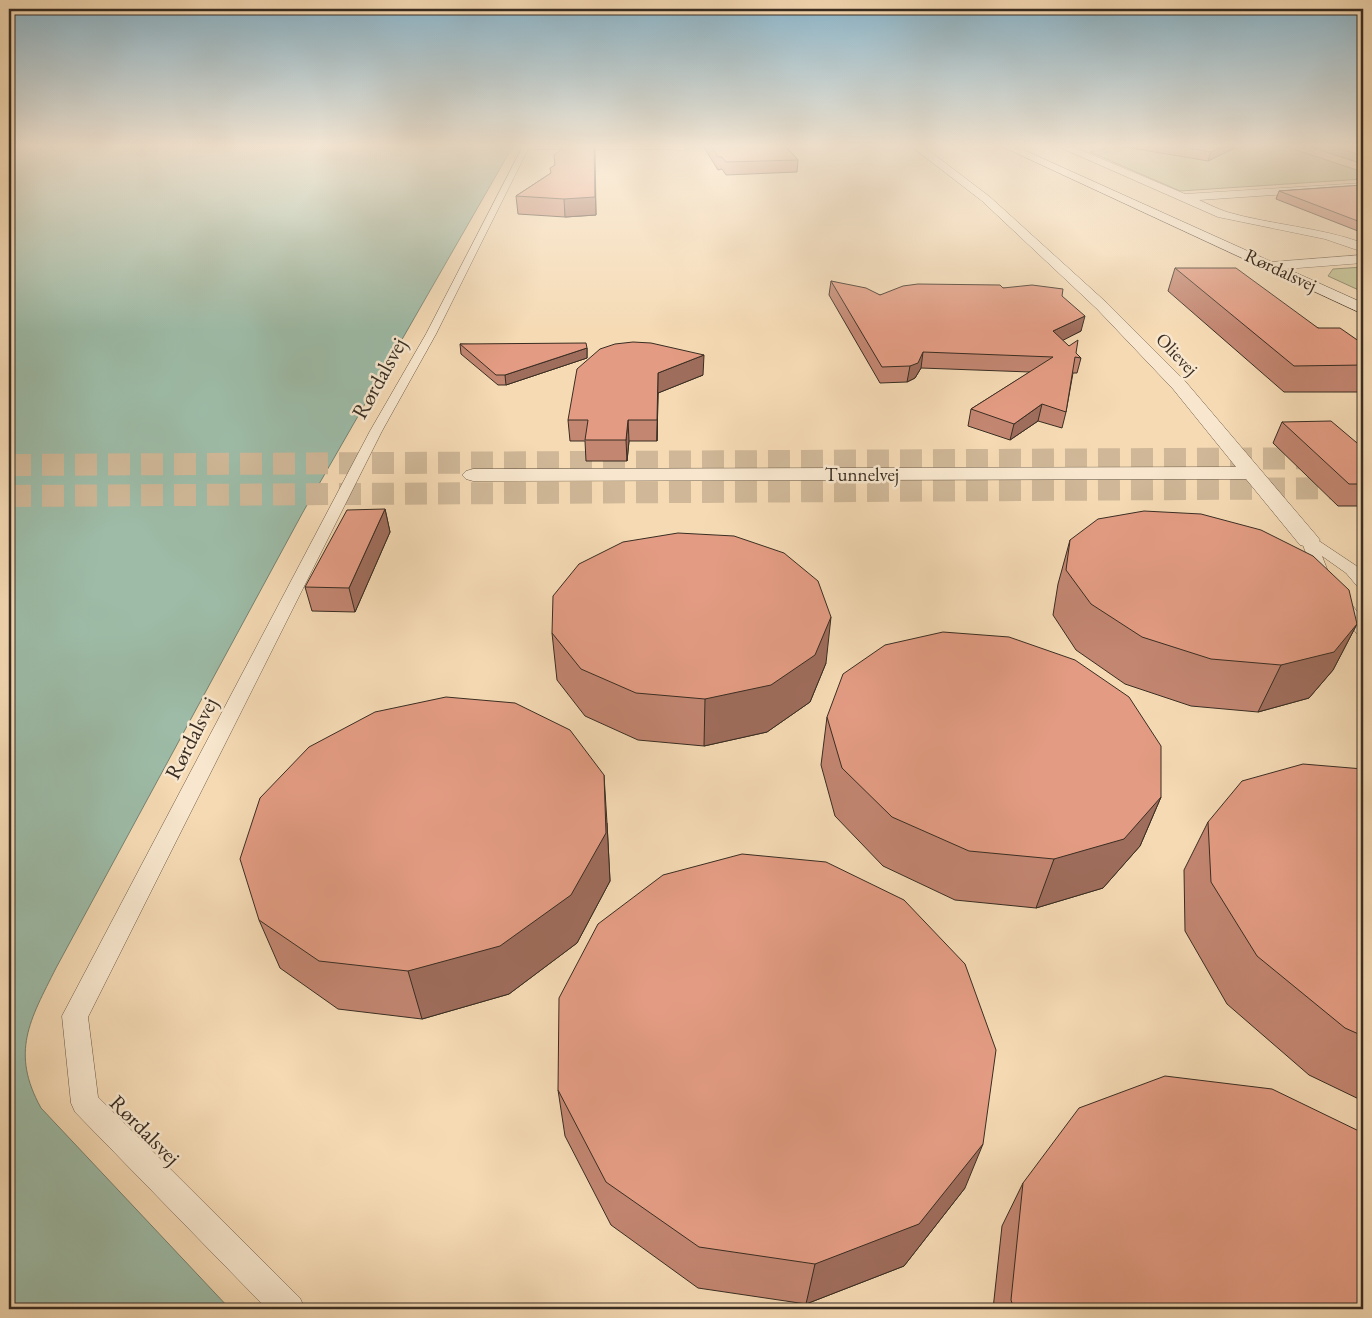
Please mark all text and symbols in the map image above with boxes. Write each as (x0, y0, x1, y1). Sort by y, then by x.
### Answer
street label: Rørdalsvej (1241, 242, 1321, 298)
street label: Olievej (1150, 327, 1204, 381)
street label: Rørdalsvej (345, 332, 413, 424)
street label: Tunnelvej (825, 462, 899, 487)
street label: Rørdalsvej (158, 692, 224, 784)
street label: Rørdalsvej (103, 1088, 187, 1172)

